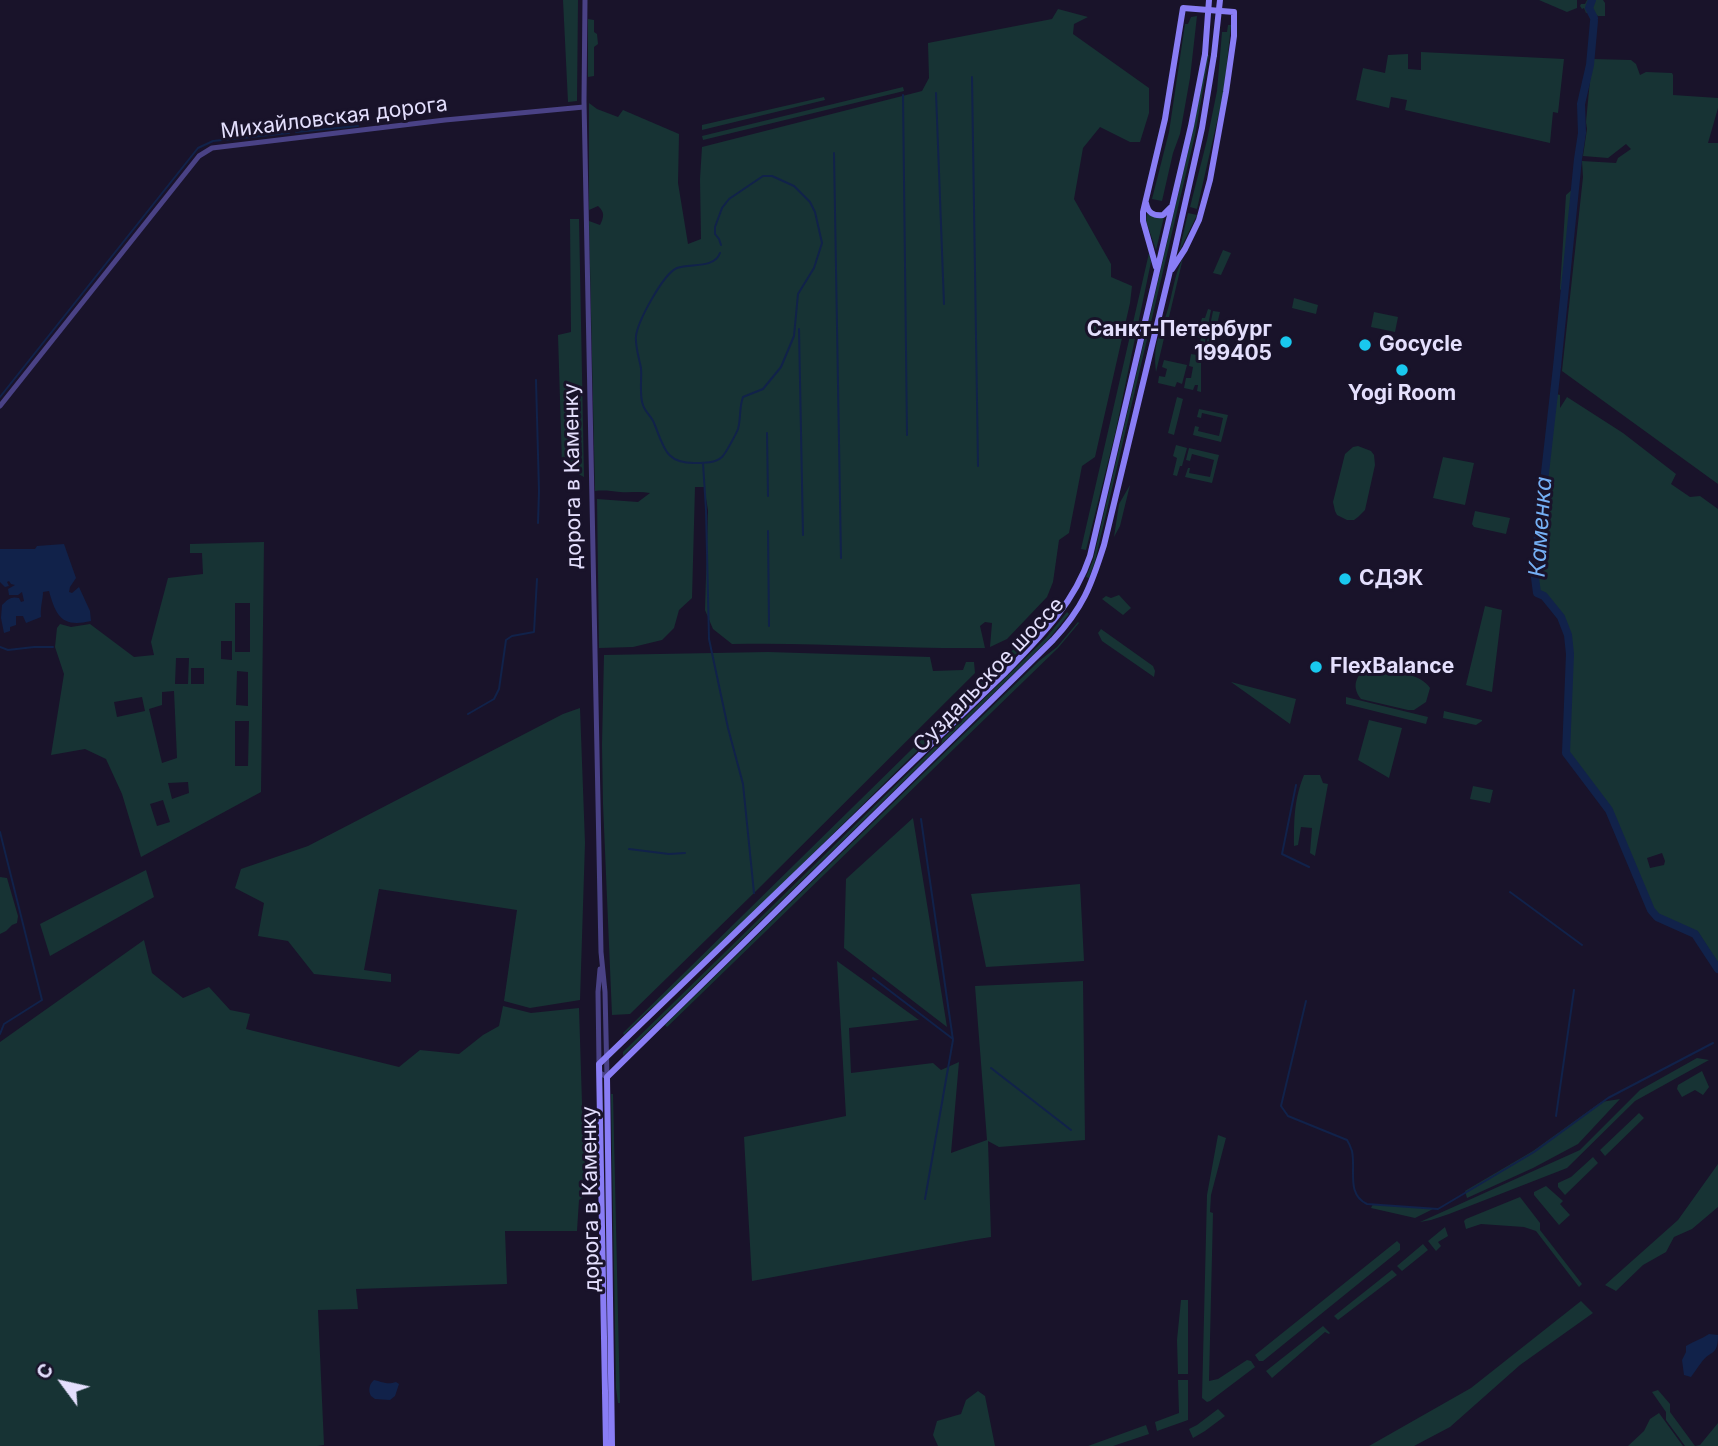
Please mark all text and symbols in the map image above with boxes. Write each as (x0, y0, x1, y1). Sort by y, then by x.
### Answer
street label: Михайловская дорога (219, 92, 449, 144)
place label: Санкт-Петербург 199405 (1087, 317, 1272, 367)
place label: Gocycle (1379, 332, 1462, 358)
marker: Санкт-Петербург 199405 (1278, 334, 1294, 350)
marker: Gocycle (1357, 337, 1373, 353)
marker: Yogi Room (1394, 362, 1410, 378)
place label: Yogi Room (1348, 381, 1456, 407)
street label: дорога в Каменку (559, 383, 587, 569)
water label: Каменка (1524, 476, 1558, 578)
place label: СДЭК (1359, 566, 1423, 592)
marker: СДЭК (1337, 571, 1353, 587)
street label: Суздальское шоссе (909, 592, 1069, 758)
place label: FlexBalance (1330, 654, 1454, 680)
marker: FlexBalance (1308, 659, 1324, 675)
street label: дорога в Каменку (577, 1106, 605, 1292)
north arrow (28, 1348, 98, 1418)
text: С (31, 1359, 58, 1383)

